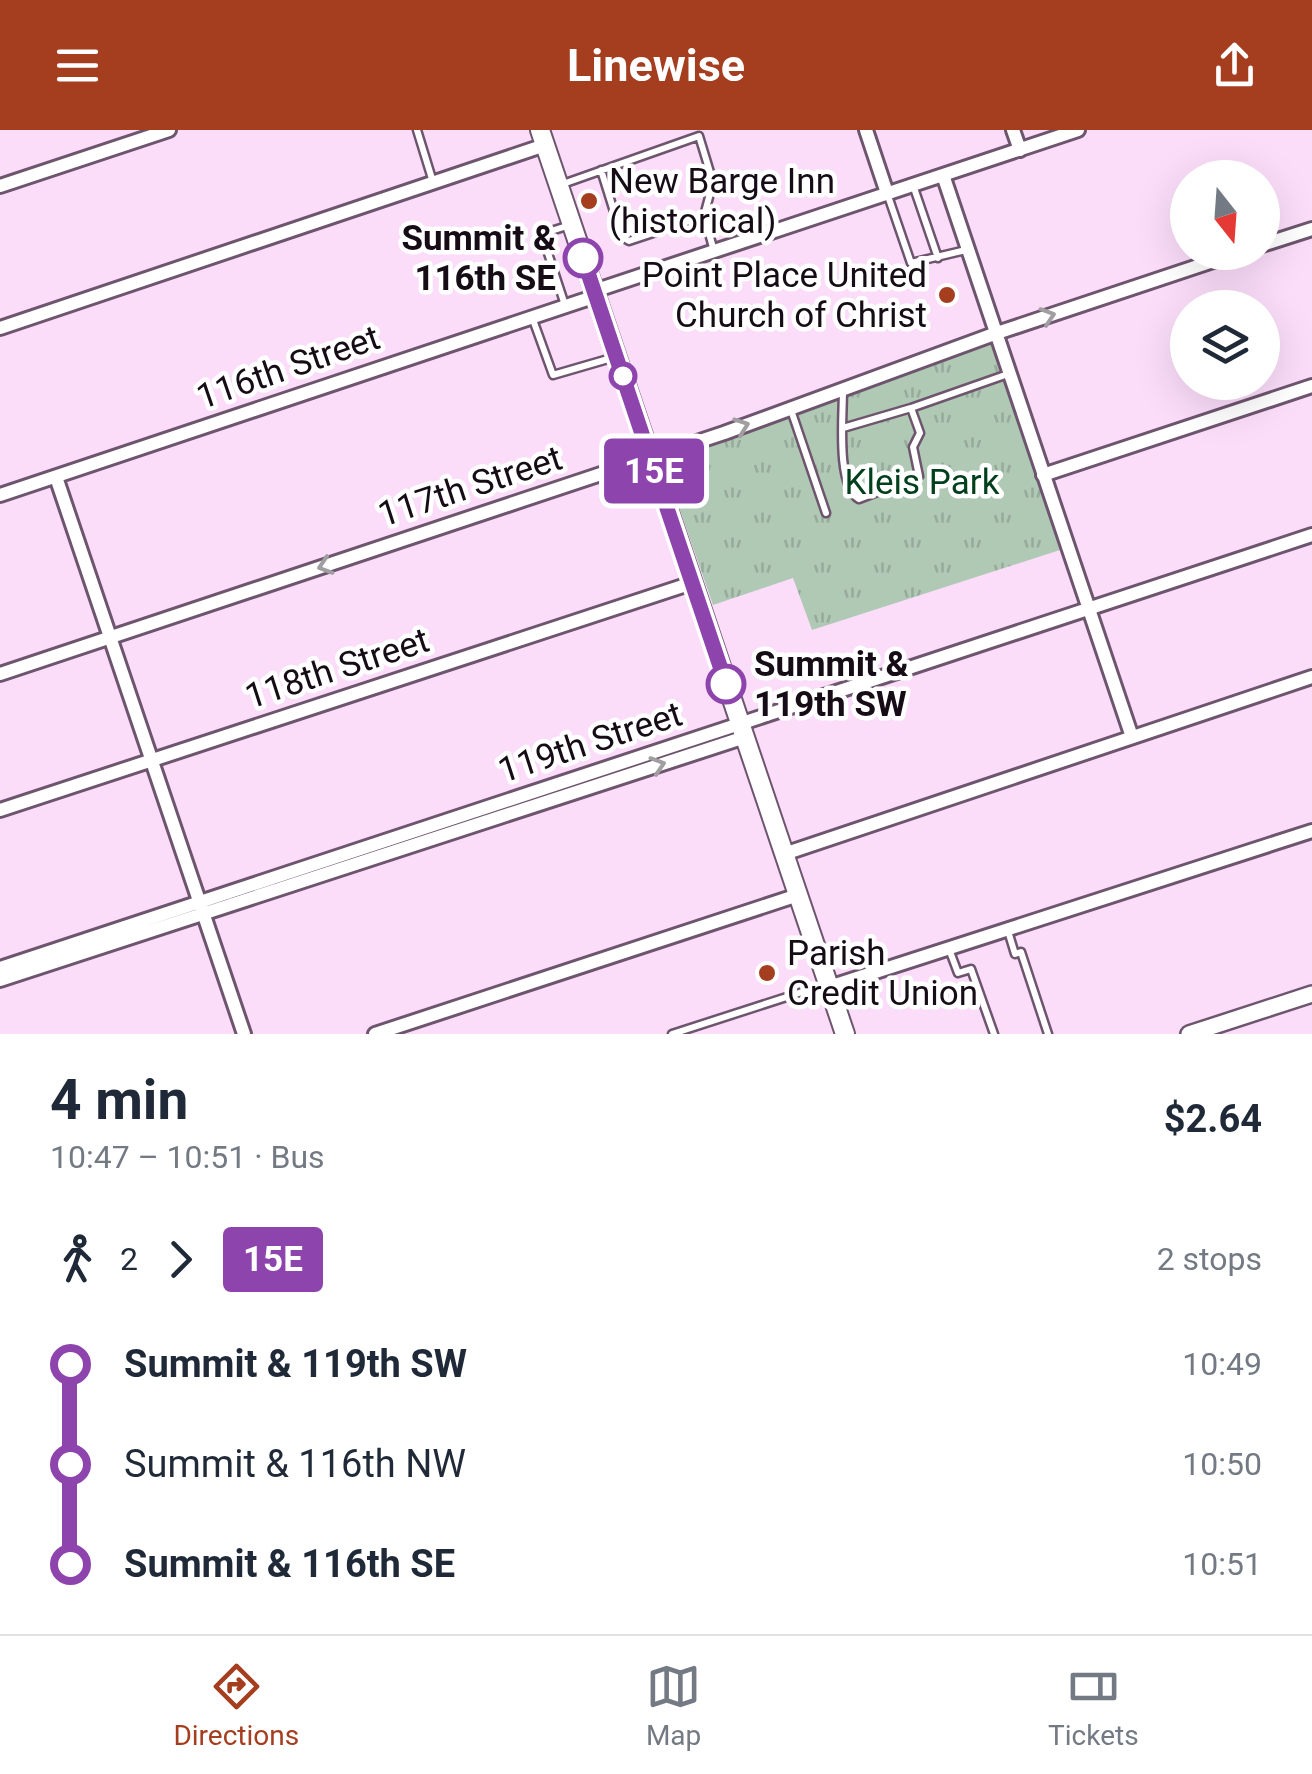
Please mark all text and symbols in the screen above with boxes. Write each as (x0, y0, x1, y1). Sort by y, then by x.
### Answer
icon: menu (50, 38, 105, 93)
icon: share (1207, 38, 1262, 93)
text: Linewise (567, 39, 745, 92)
north arrow (1170, 160, 1280, 270)
map controls (1170, 160, 1280, 400)
place label: New Barge Inn (historical) (609, 161, 835, 242)
marker: New Barge Inn (historical) (578, 190, 600, 212)
place label: Summit & 116th SE (401, 218, 556, 299)
marker: Summit & 116th SE (564, 239, 602, 277)
place label: Point Place United Church of Christ (642, 255, 927, 336)
marker: Point Place United Church of Christ (936, 284, 958, 306)
button: layers (1170, 290, 1280, 400)
one-way arrow (1039, 307, 1056, 327)
street label: 116th Street (191, 317, 385, 418)
unlabelled marker (610, 363, 636, 389)
one-way arrow (733, 417, 750, 438)
street label: 117th Street (373, 438, 567, 535)
line badge: 15E (596, 438, 712, 504)
text: 15E (624, 451, 684, 492)
park label: Kleis Park (845, 462, 1000, 503)
one-way arrow (317, 555, 334, 575)
street label: 118th Street (240, 620, 434, 717)
place label: Summit & 119th SW (754, 644, 909, 725)
marker: Summit & 119th SW (707, 665, 745, 703)
street label: 119th Street (493, 694, 687, 791)
one-way arrow (649, 757, 666, 777)
place label: Parish Credit Union (787, 933, 978, 1014)
marker: Parish Credit Union (756, 962, 778, 984)
text: 4 min (50, 1068, 188, 1132)
text: $2.64 (1164, 1097, 1262, 1141)
text: 10:47 – 10:51 · Bus (50, 1138, 325, 1176)
icon: walk (50, 1232, 105, 1287)
icon: forward (153, 1232, 208, 1287)
text: 15E (243, 1239, 303, 1280)
text: 2 (120, 1240, 138, 1278)
text: 2 stops (1157, 1240, 1262, 1278)
text: Summit & 119th SW (124, 1342, 467, 1386)
text: 10:49 (1182, 1345, 1262, 1383)
text: Summit & 116th NW (124, 1442, 466, 1486)
text: 10:50 (1182, 1445, 1262, 1483)
text: Summit & 116th SE (124, 1542, 455, 1586)
text: 10:51 (1182, 1545, 1262, 1583)
tab: Directions (173, 1659, 299, 1752)
tab: Map (646, 1659, 701, 1752)
tab: Tickets (1048, 1659, 1139, 1752)

